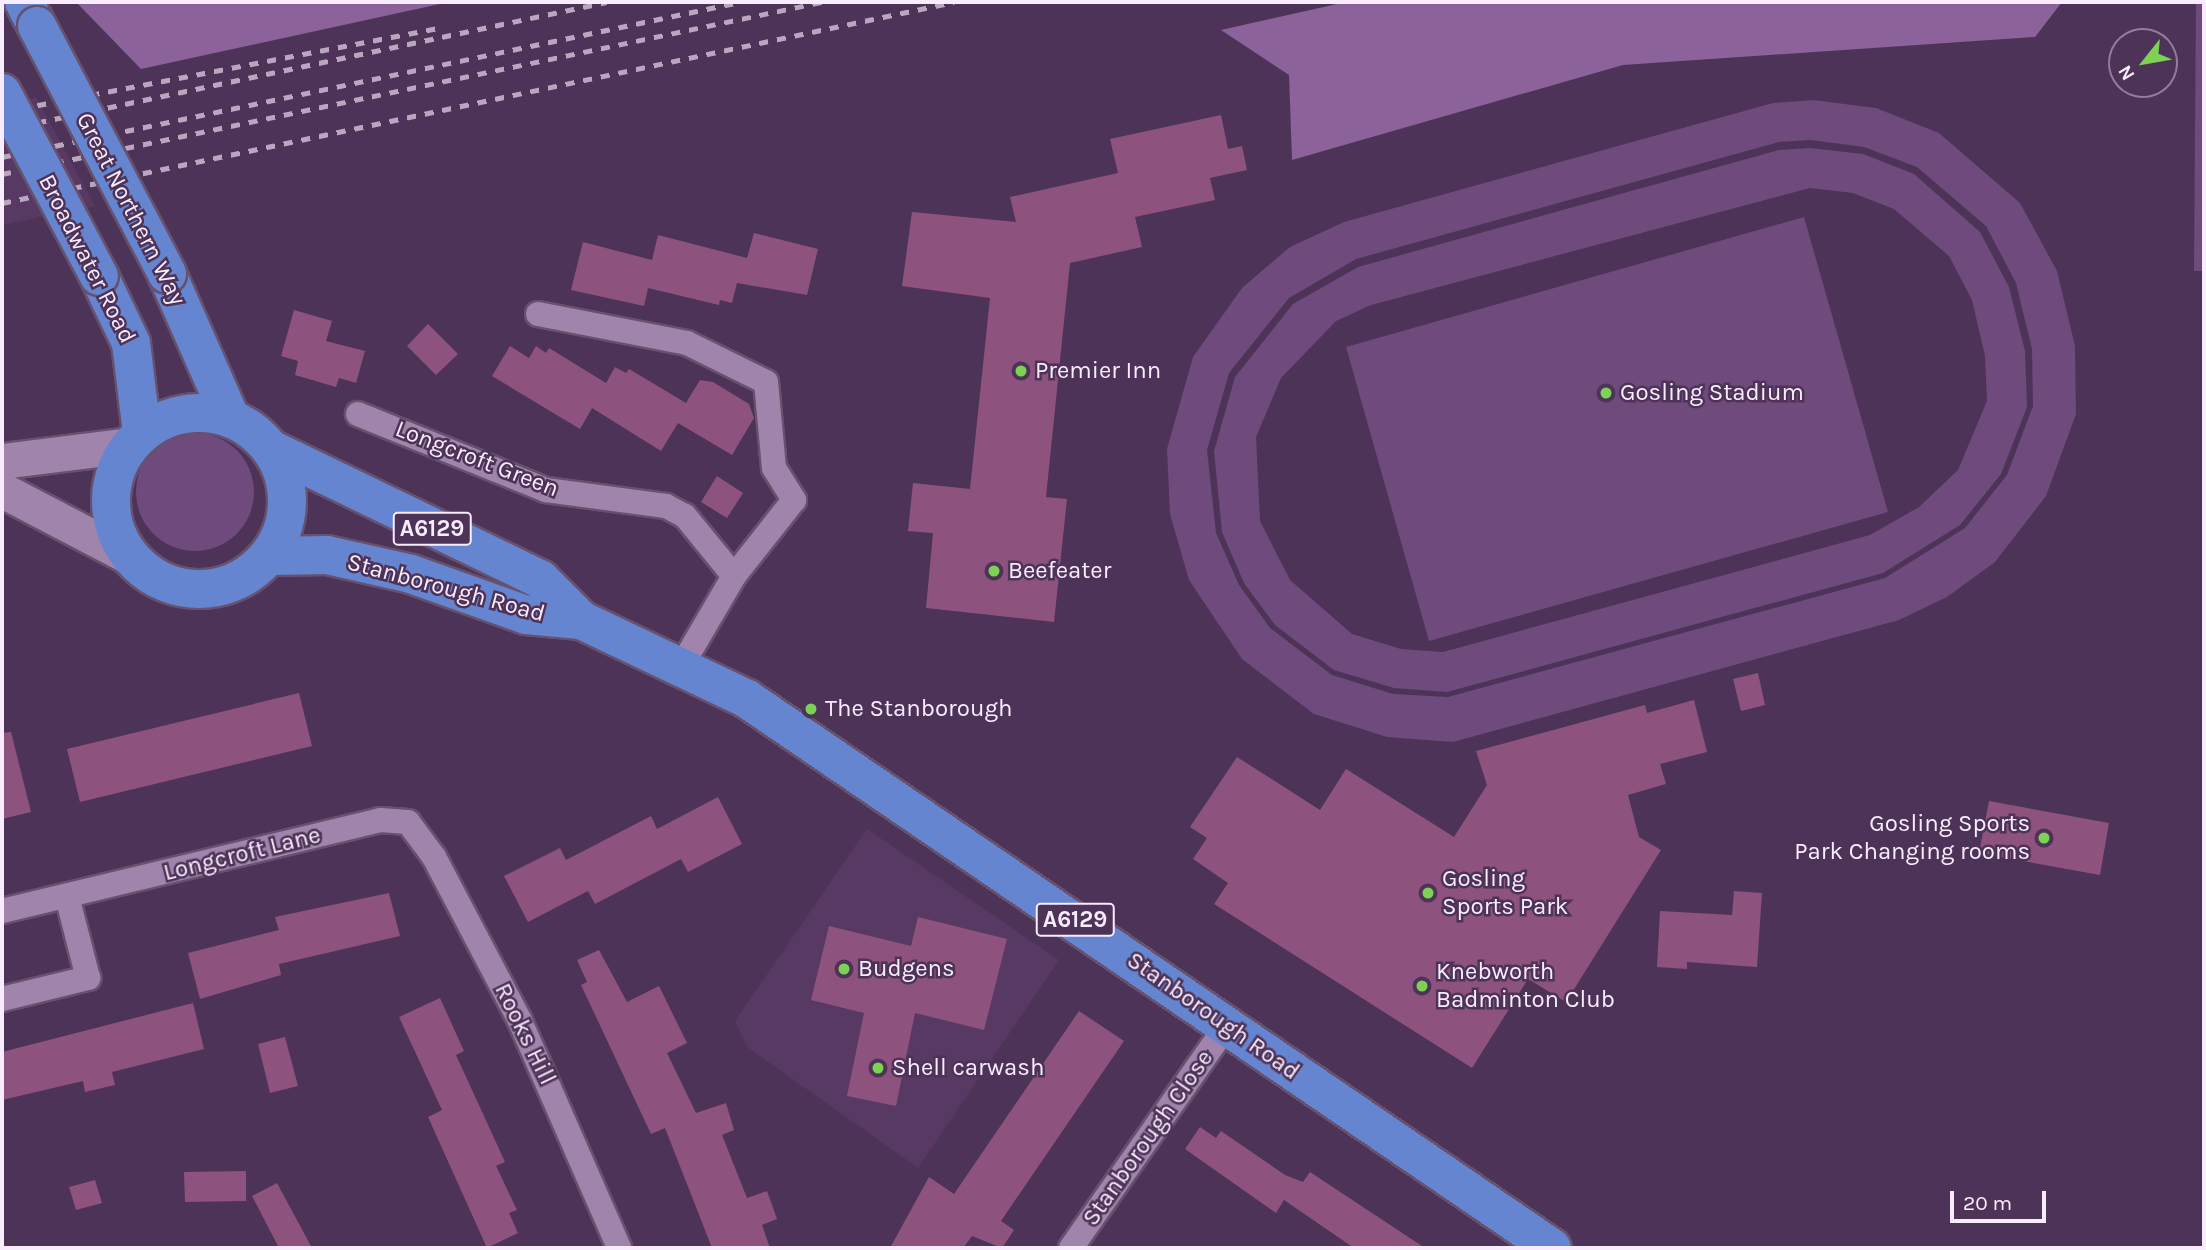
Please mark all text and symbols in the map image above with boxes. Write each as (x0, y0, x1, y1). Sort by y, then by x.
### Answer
north arrow (2108, 28, 2178, 98)
text: N (2114, 61, 2140, 84)
street label: Great Northern Way (70, 108, 192, 310)
street label: Broadwater Road (32, 170, 142, 348)
place label: Premier Inn (1035, 357, 1161, 385)
marker: Premier Inn (1013, 363, 1029, 379)
place label: Gosling Stadium (1620, 379, 1804, 407)
marker: Gosling Stadium (1598, 385, 1614, 401)
street label: Longcroft Green (391, 415, 563, 503)
road number: A6129 (392, 509, 472, 548)
street label: Stanborough Road (344, 548, 548, 628)
place label: Beefeater (1008, 557, 1111, 585)
marker: Beefeater (986, 563, 1002, 579)
place label: The Stanborough (825, 695, 1012, 723)
marker: The Stanborough (803, 701, 819, 717)
place label: Gosling Sports Park Changing rooms (1794, 810, 2030, 866)
street label: Longcroft Lane (161, 821, 323, 887)
marker: Gosling Sports Park Changing rooms (2036, 830, 2052, 846)
place label: Gosling Sports Park (1442, 865, 1568, 921)
marker: Gosling Sports Park (1420, 885, 1436, 901)
road number: A6129 (1035, 900, 1115, 939)
street label: Stanborough Road (1121, 946, 1305, 1086)
place label: Budgens (858, 955, 955, 983)
place label: Knebworth Badminton Club (1436, 958, 1615, 1014)
marker: Budgens (836, 961, 852, 977)
marker: Knebworth Badminton Club (1414, 978, 1430, 994)
street label: Rooks Hill (488, 979, 562, 1089)
street label: Stanborough Close (1077, 1045, 1219, 1231)
place label: Shell carwash (892, 1054, 1044, 1082)
marker: Shell carwash (870, 1060, 886, 1076)
scale bar (1954, 1176, 2050, 1220)
text: 20 m (1963, 1191, 2012, 1215)

